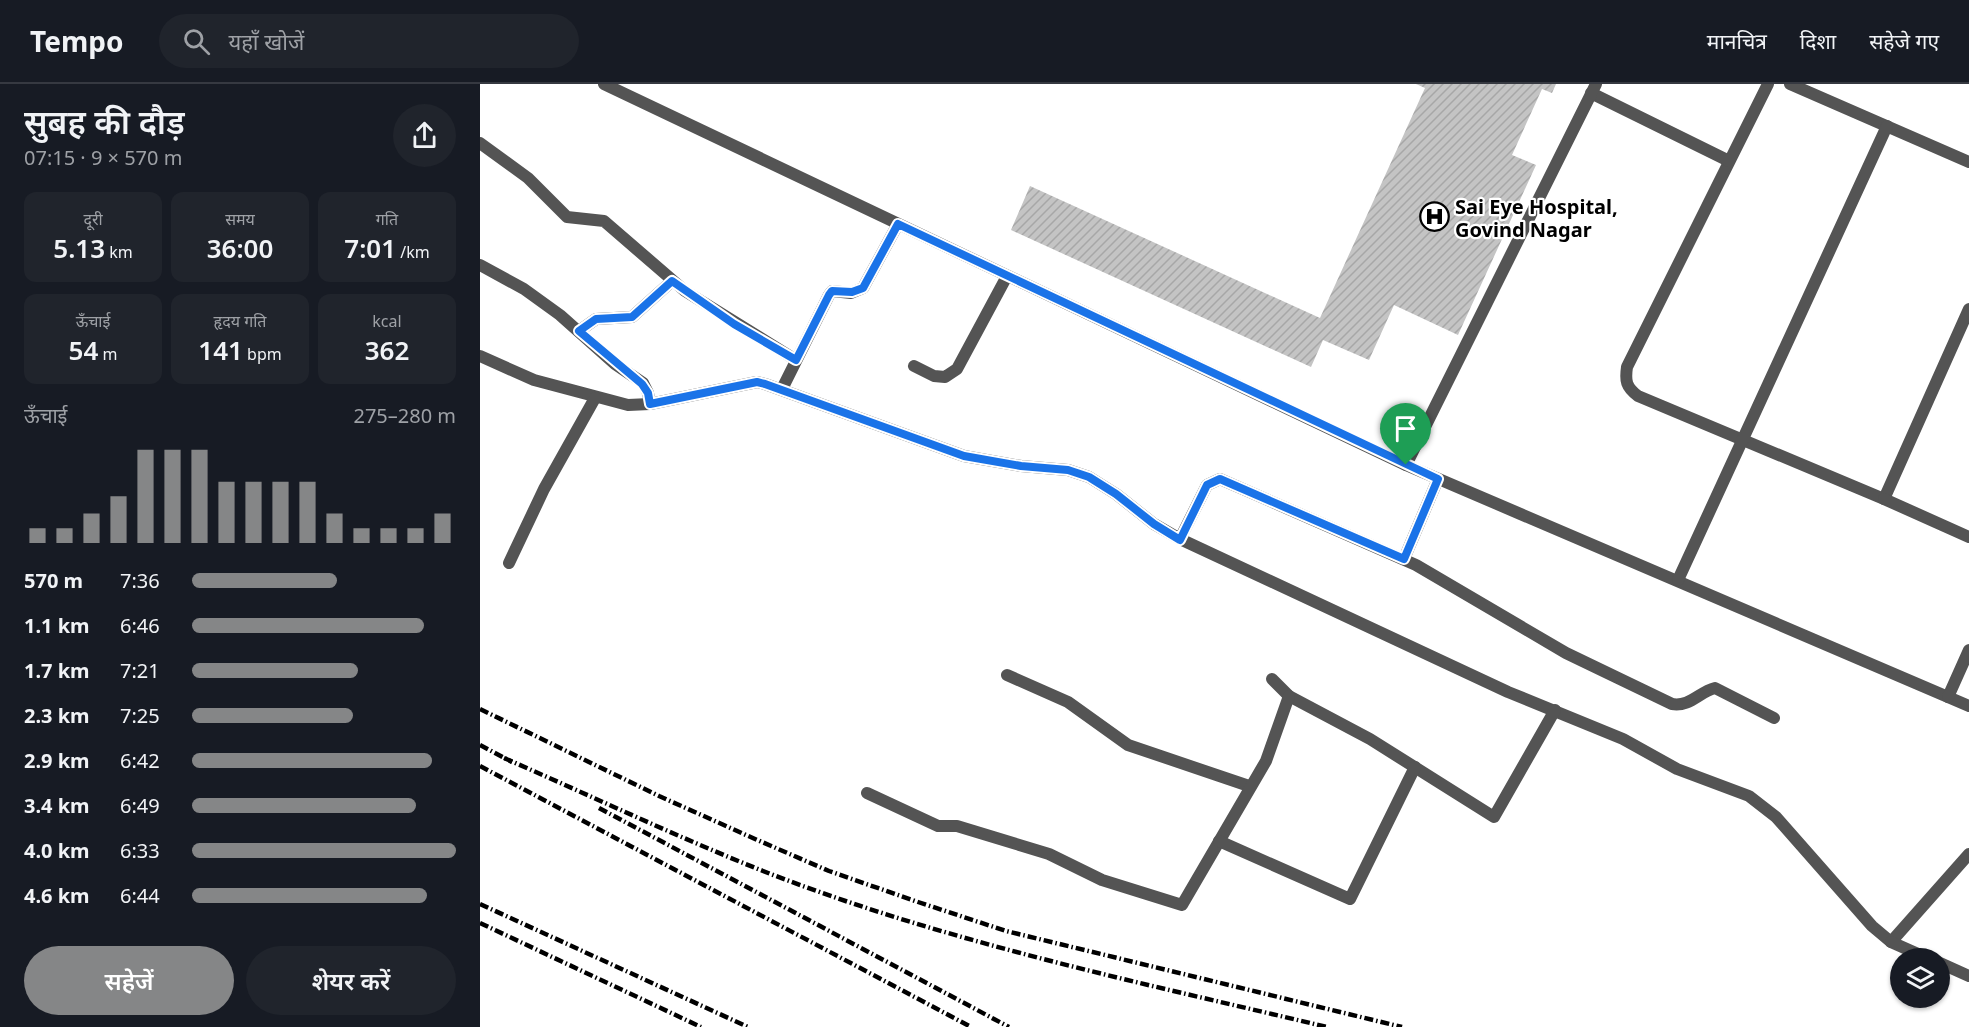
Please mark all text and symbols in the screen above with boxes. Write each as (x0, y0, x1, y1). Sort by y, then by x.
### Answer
search box (159, 14, 579, 68)
text: Tempo (30, 22, 123, 60)
icon: search (180, 25, 213, 58)
text: यहाँ खोजें (228, 26, 304, 56)
text: मानचित्र (1707, 27, 1767, 55)
text: दिशा (1800, 27, 1836, 55)
text: सहेजे गए (1869, 27, 1939, 55)
text: सुबह की दौड़ (24, 99, 185, 144)
button: share (393, 104, 456, 167)
text: 07:15 · 9 × 570 m (24, 144, 182, 171)
place label: Sai Eye Hospital, Govind Nagar (1455, 193, 1618, 243)
hospital icon: Sai Eye Hospital, Govind Nagar (1418, 201, 1450, 233)
text: दूरी (83, 208, 103, 230)
text: समय (225, 208, 255, 230)
text: गति (376, 208, 398, 230)
text: 5.13 (53, 230, 105, 266)
text: 36:00 (207, 230, 273, 266)
text: 7:01 (344, 230, 396, 266)
text: km (105, 241, 133, 263)
text: /km (396, 241, 430, 263)
text: ऊँचाई (76, 310, 110, 332)
text: हृदय गति (213, 310, 267, 332)
text: kcal (372, 310, 402, 332)
text: 54 (69, 332, 98, 368)
text: 141 (198, 332, 243, 368)
text: 362 (365, 332, 409, 368)
text: m (98, 343, 117, 365)
text: bpm (243, 343, 282, 365)
text: ऊँचाई (24, 402, 67, 429)
text: 275–280 m (353, 402, 456, 429)
pin (1380, 403, 1431, 465)
icon: arrive (1389, 412, 1422, 445)
text: 570 m (24, 567, 83, 594)
text: 7:36 (120, 567, 160, 594)
text: 1.1 km (24, 612, 90, 639)
text: 6:46 (120, 612, 160, 639)
text: 1.7 km (24, 657, 90, 684)
text: 7:21 (120, 657, 160, 684)
text: 2.3 km (24, 702, 90, 729)
text: 7:25 (120, 702, 160, 729)
text: 2.9 km (24, 747, 90, 774)
text: 6:42 (120, 747, 160, 774)
text: 3.4 km (24, 792, 90, 819)
text: 6:49 (120, 792, 160, 819)
text: 4.0 km (24, 837, 90, 864)
text: 6:33 (120, 837, 160, 864)
text: 4.6 km (24, 882, 90, 909)
text: 6:44 (120, 882, 160, 909)
button: सहेजें (24, 946, 234, 1015)
button: शेयर करें (246, 946, 456, 1015)
map controls (1890, 948, 1950, 1008)
button: layers (1890, 948, 1950, 1008)

